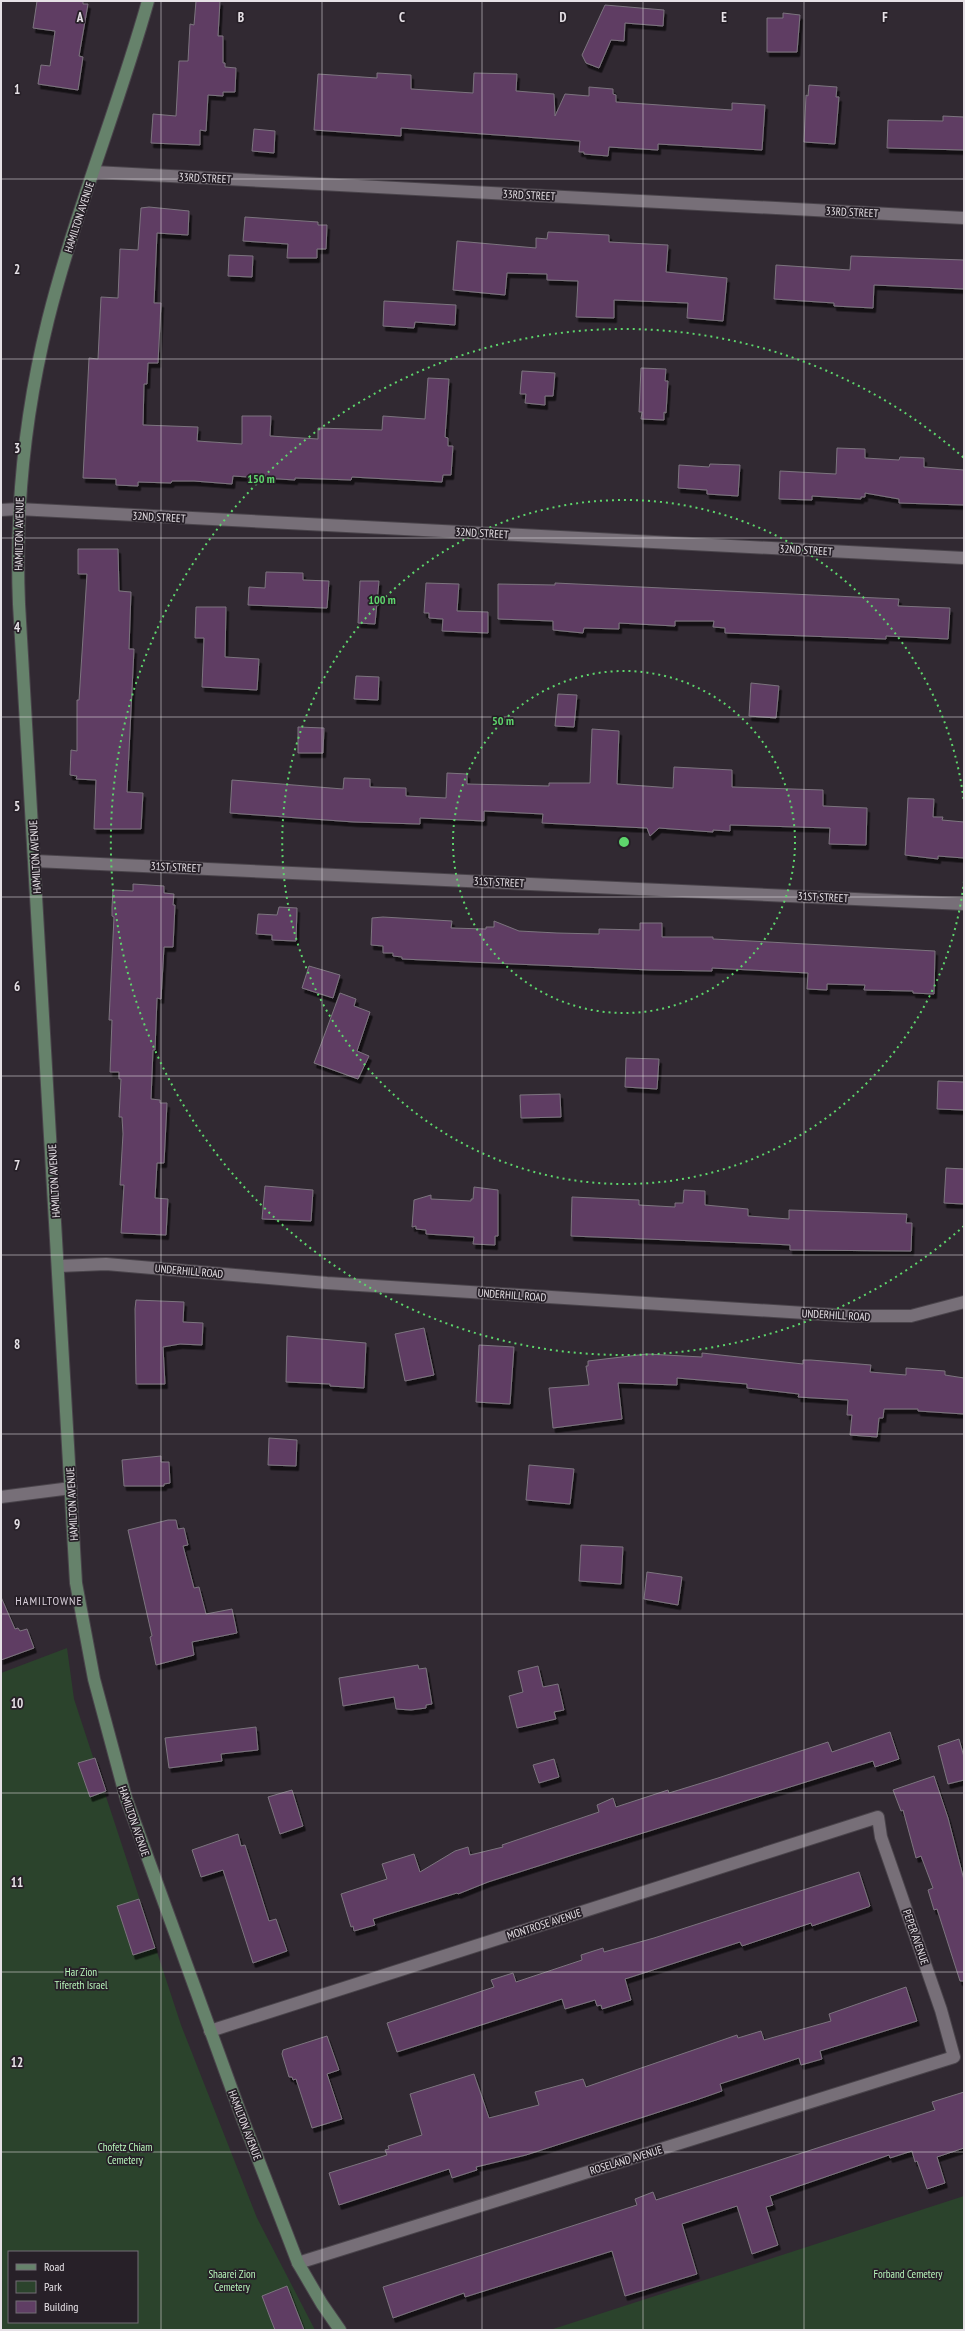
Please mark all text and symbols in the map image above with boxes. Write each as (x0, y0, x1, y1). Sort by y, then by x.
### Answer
text: A (76, 9, 84, 26)
text: B (238, 9, 244, 26)
text: C (399, 9, 405, 26)
text: D (560, 9, 567, 26)
text: E (721, 9, 727, 26)
text: F (882, 9, 888, 26)
text: 1 (14, 81, 20, 98)
street label: 33RD STREET (178, 170, 232, 186)
street label: HAMILTON AVENUE (61, 180, 97, 254)
street label: 33RD STREET (502, 187, 556, 203)
street label: 33RD STREET (825, 204, 879, 220)
text: 2 (14, 261, 20, 278)
text: 3 (14, 440, 20, 457)
text: 150 m (247, 471, 275, 486)
street label: HAMILTON AVENUE (11, 497, 27, 571)
street label: 32ND STREET (132, 509, 186, 525)
street label: 32ND STREET (455, 525, 509, 541)
street label: 32ND STREET (779, 542, 833, 558)
text: 100 m (368, 592, 396, 607)
text: 4 (14, 619, 21, 636)
text: 50 m (492, 713, 514, 728)
text: 5 (14, 798, 20, 815)
street label: HAMILTON AVENUE (26, 820, 44, 894)
centre of rings (617, 835, 631, 849)
street label: 31ST STREET (150, 859, 202, 875)
street label: 31ST STREET (473, 874, 525, 890)
street label: 31ST STREET (797, 889, 849, 905)
text: 6 (14, 978, 20, 995)
street label: HAMILTON AVENUE (45, 1144, 63, 1218)
text: 7 (14, 1157, 20, 1174)
street label: UNDERHILL ROAD (154, 1261, 224, 1281)
street label: UNDERHILL ROAD (477, 1286, 547, 1304)
street label: UNDERHILL ROAD (801, 1306, 871, 1324)
text: 8 (14, 1336, 20, 1353)
street label: HAMILTON AVENUE (63, 1467, 81, 1541)
text: 9 (14, 1516, 20, 1533)
district label: HAMILTOWNE (15, 1593, 83, 1608)
text: 10 (11, 1695, 23, 1712)
street label: HAMILTON AVENUE (115, 1784, 153, 1858)
text: 11 (11, 1874, 23, 1891)
street label: MONTROSE AVENUE (505, 1905, 583, 1943)
street label: PEPER AVENUE (900, 1907, 932, 1967)
park label: Har Zion Tifereth Israel (54, 1965, 108, 1992)
text: 12 (11, 2054, 23, 2071)
street label: HAMILTON AVENUE (225, 2088, 265, 2162)
park label: Chofetz Chiam Cemetery (98, 2140, 152, 2167)
street label: ROSELAND AVENUE (588, 2142, 664, 2178)
legend (8, 2251, 138, 2323)
text: Road (44, 2259, 64, 2274)
park label: Shaarei Zion Cemetery (208, 2267, 256, 2294)
park label: Forband Cemetery (873, 2267, 943, 2281)
text: Park (44, 2279, 62, 2294)
text: Building (44, 2299, 79, 2314)

